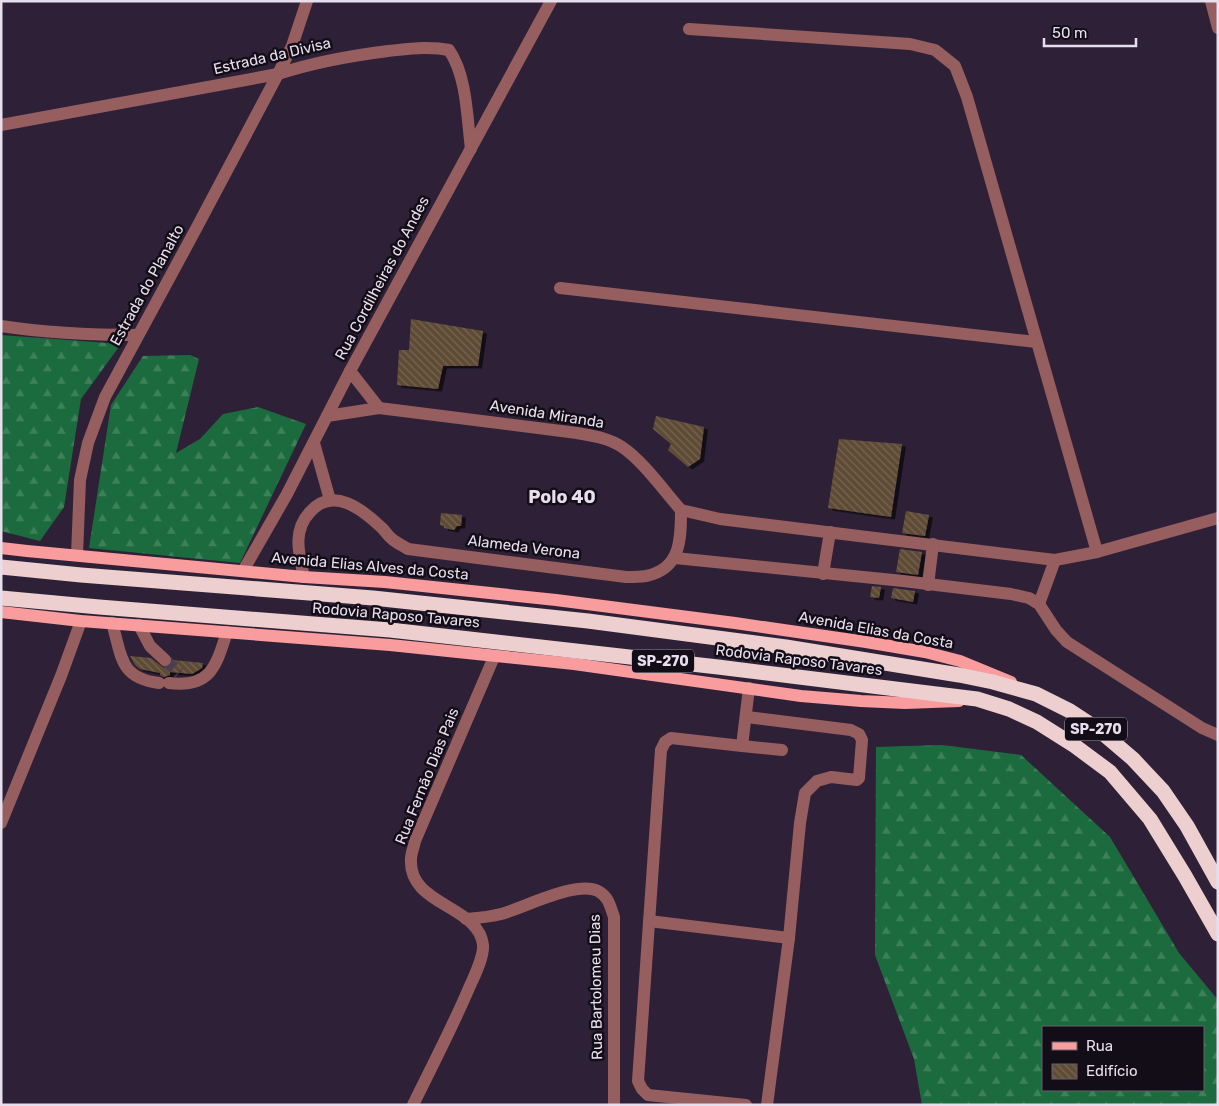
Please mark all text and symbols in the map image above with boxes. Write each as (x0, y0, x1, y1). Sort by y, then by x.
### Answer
scale bar (1044, 15, 1136, 47)
text: 50 m (1052, 24, 1087, 42)
street label: Estrada da Divisa (211, 34, 333, 78)
street label: Rua Cordilheiras do Andes (331, 193, 433, 363)
street label: Estrada do Planalto (106, 221, 188, 349)
street label: Avenida Miranda (489, 396, 605, 432)
district label: Polo 40 (528, 486, 596, 508)
street label: Alameda Verona (467, 531, 581, 563)
street label: Avenida Elias Alves da Costa (271, 548, 469, 584)
street label: Rodovia Raposo Tavares (312, 599, 481, 631)
street label: Avenida Elias da Costa (797, 608, 955, 652)
street label: Rodovia Raposo Tavares (715, 641, 884, 679)
road number: SP-270 (632, 649, 694, 672)
street label: Rua Fernão Dias Pais (391, 705, 463, 847)
road number: SP-270 (1065, 718, 1127, 741)
street label: Rua Bartolomeu Dias (586, 914, 606, 1060)
legend (1042, 1026, 1204, 1091)
text: Rua (1086, 1037, 1113, 1055)
text: Edifício (1086, 1062, 1138, 1080)

